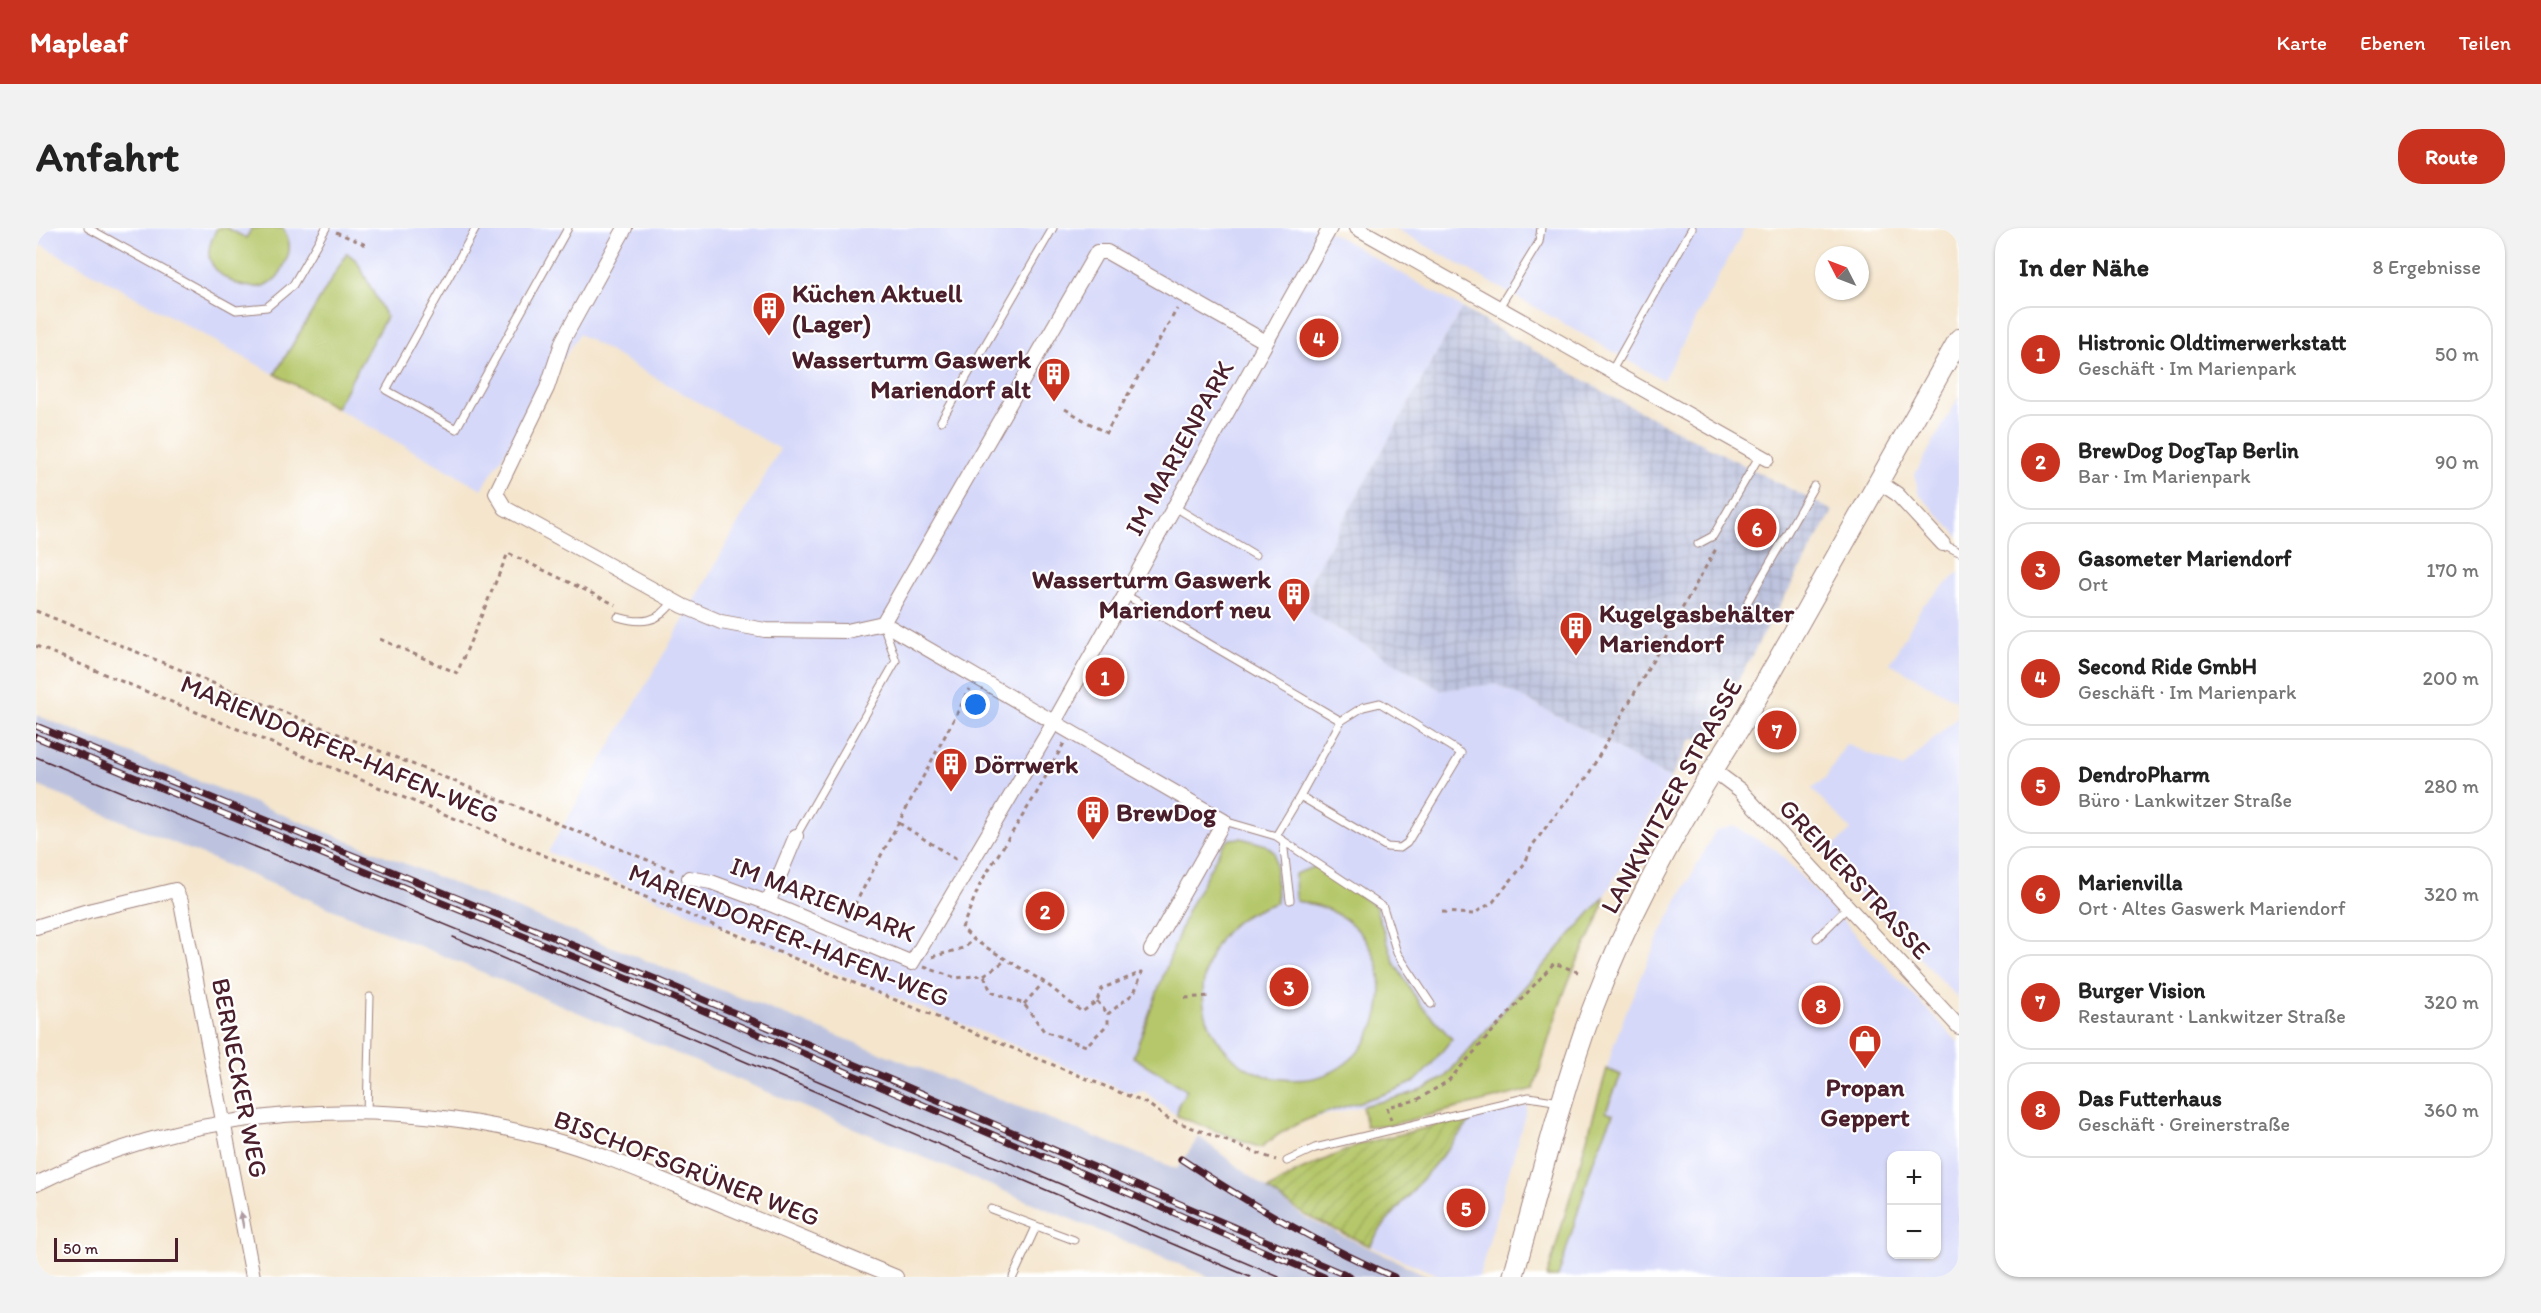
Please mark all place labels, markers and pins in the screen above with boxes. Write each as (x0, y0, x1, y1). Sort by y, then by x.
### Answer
place label: Küchen Aktuell (Lager) (792, 277, 963, 339)
building icon: Küchen Aktuell (Lager) (751, 290, 787, 337)
pin: 4 (1300, 316, 1338, 360)
place label: Wasserturm Gaswerk Mariendorf alt (792, 343, 1032, 405)
building icon: Wasserturm Gaswerk Mariendorf alt (1036, 356, 1072, 403)
pin: 6 (1738, 506, 1776, 550)
place label: Wasserturm Gaswerk Mariendorf neu (1032, 563, 1272, 625)
building icon: Wasserturm Gaswerk Mariendorf neu (1276, 576, 1312, 623)
place label: Kugelgasbehälter Mariendorf (1599, 597, 1795, 659)
building icon: Kugelgasbehälter Mariendorf (1558, 610, 1594, 657)
pin: 1 (1086, 654, 1124, 700)
pin: 7 (1758, 708, 1796, 752)
building icon: Dörrwerk (933, 746, 969, 793)
place label: Dörrwerk (974, 748, 1079, 780)
building icon: BrewDog (1075, 794, 1111, 841)
place label: BrewDog (1116, 796, 1217, 828)
pin: 2 (1026, 888, 1064, 934)
pin: 3 (1270, 964, 1308, 1010)
pin: 8 (1802, 982, 1840, 1028)
shop icon: Propan Geppert (1847, 1023, 1883, 1070)
place label: Propan Geppert (1820, 1071, 1910, 1133)
pin: 5 (1446, 1186, 1486, 1230)

